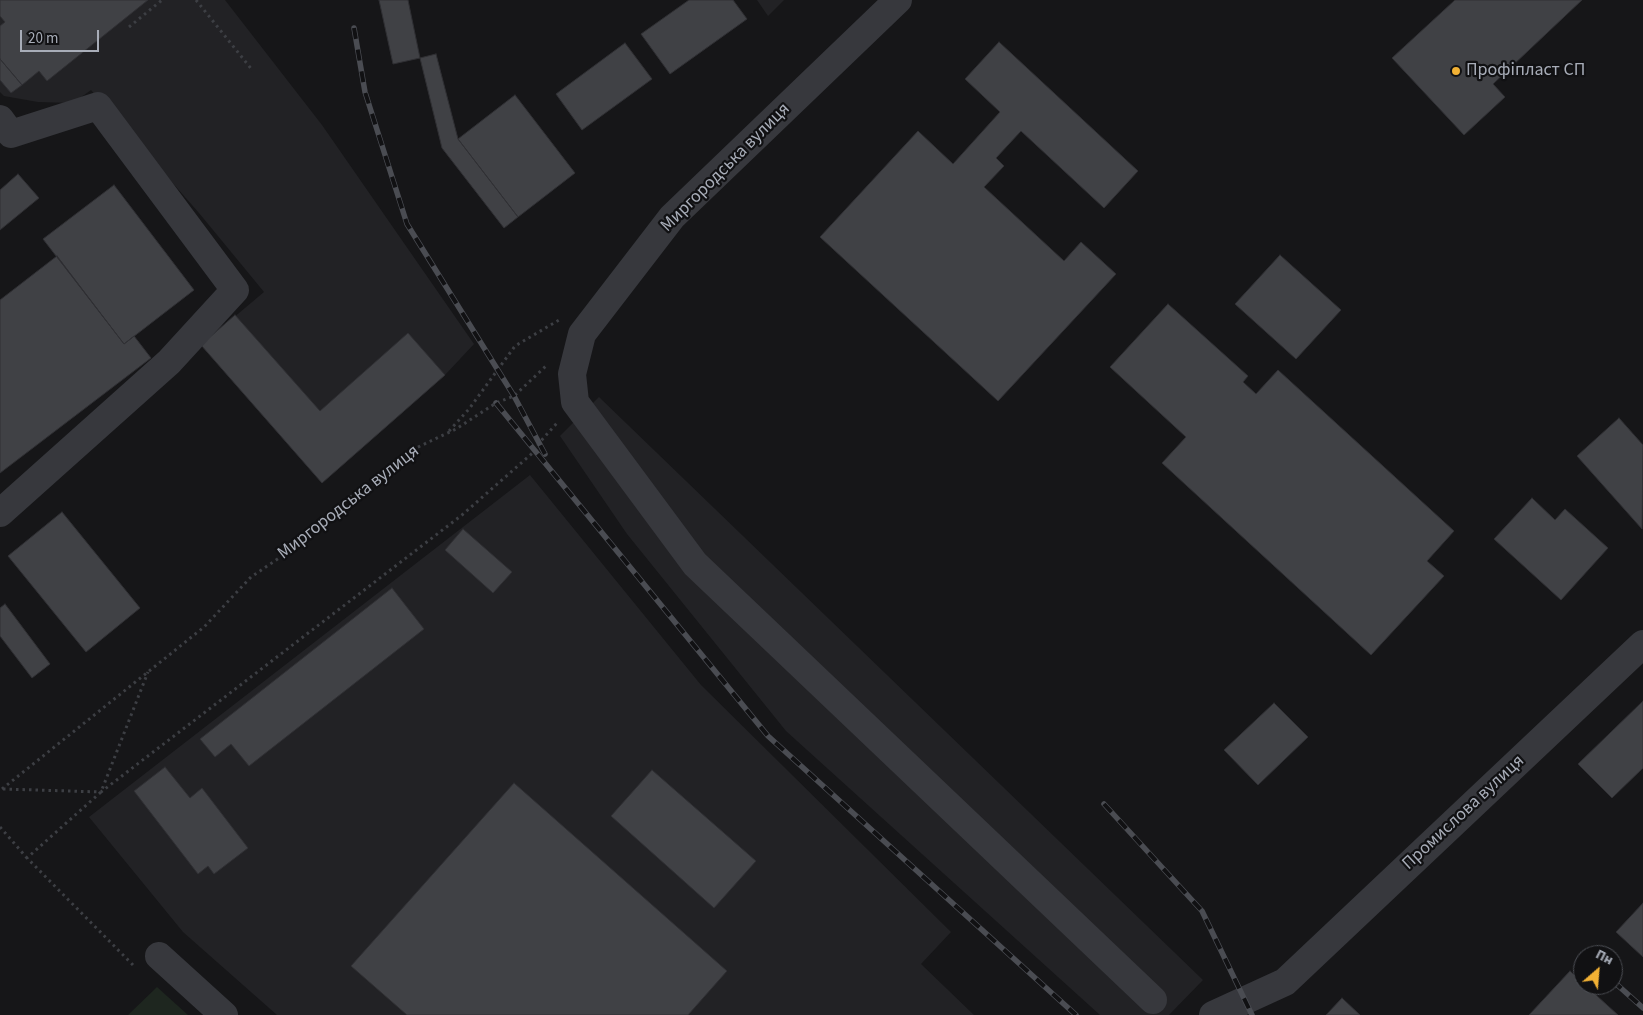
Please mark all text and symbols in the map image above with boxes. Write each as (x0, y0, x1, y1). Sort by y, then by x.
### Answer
scale bar (22, 20, 101, 52)
text: 20 m (28, 28, 58, 49)
place label: Профіпласт СП (1466, 60, 1585, 82)
marker: Профіпласт СП (1450, 65, 1462, 77)
street label: Миргородська вулиця (657, 99, 795, 237)
street label: Миргородська вулиця (274, 441, 424, 565)
street label: Промислова вулиця (1399, 751, 1529, 875)
north arrow (1573, 945, 1623, 995)
text: Пн (1592, 945, 1617, 970)

